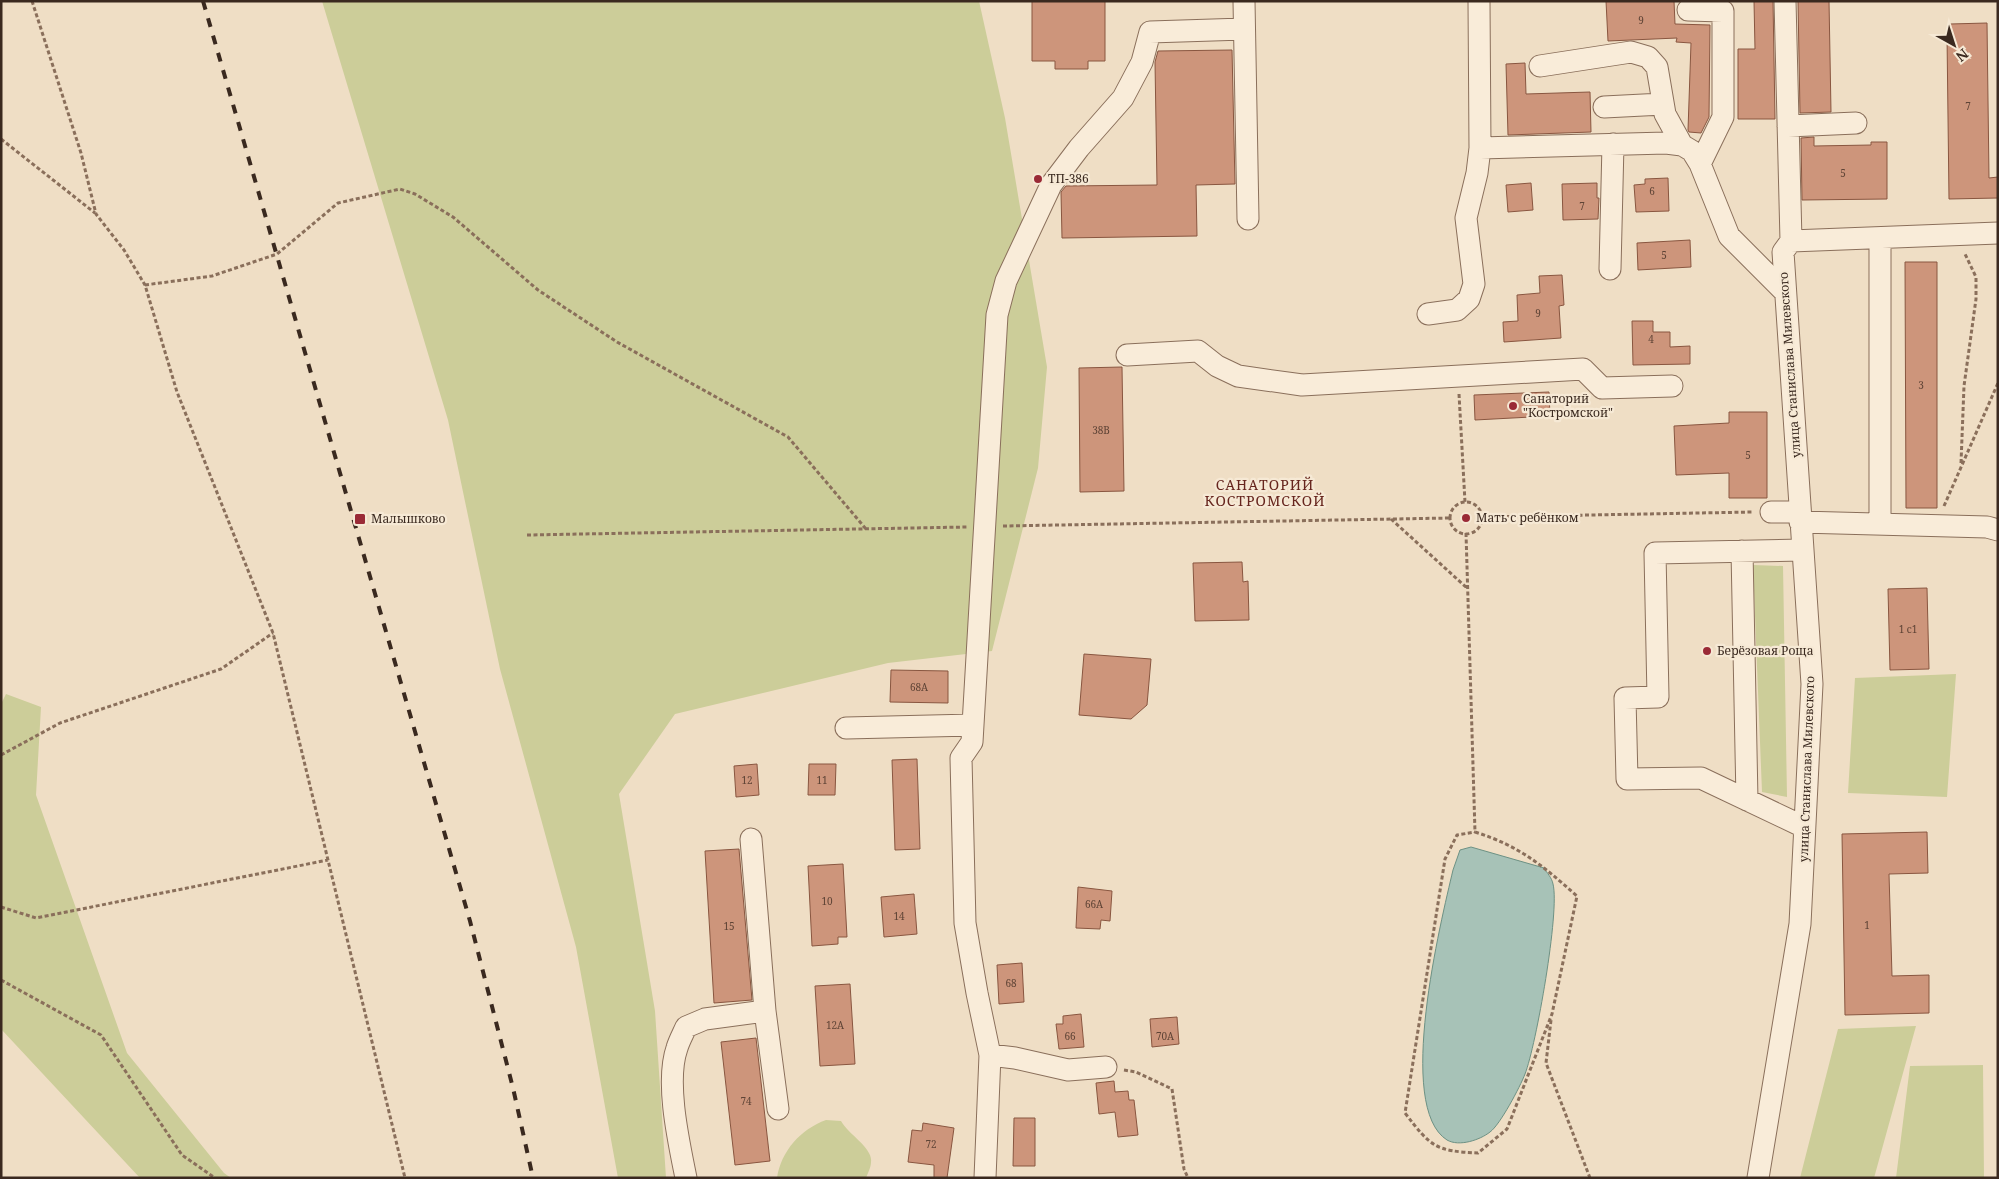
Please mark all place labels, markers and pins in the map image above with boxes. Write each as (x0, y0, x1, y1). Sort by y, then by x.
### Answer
place label: ТП-386 (1048, 170, 1089, 187)
marker: ТП-386 (1032, 173, 1044, 185)
place label: Санаторий "Костромской" (1523, 390, 1613, 421)
marker: Санаторий "Костромской" (1507, 400, 1519, 412)
place label: Мать с ребёнком (1476, 509, 1579, 526)
place label: Малышково (371, 510, 445, 527)
marker: Малышково (353, 512, 367, 526)
marker: Мать с ребёнком (1460, 512, 1472, 524)
place label: Берёзовая Роща (1717, 642, 1814, 659)
marker: Берёзовая Роща (1701, 645, 1713, 657)

